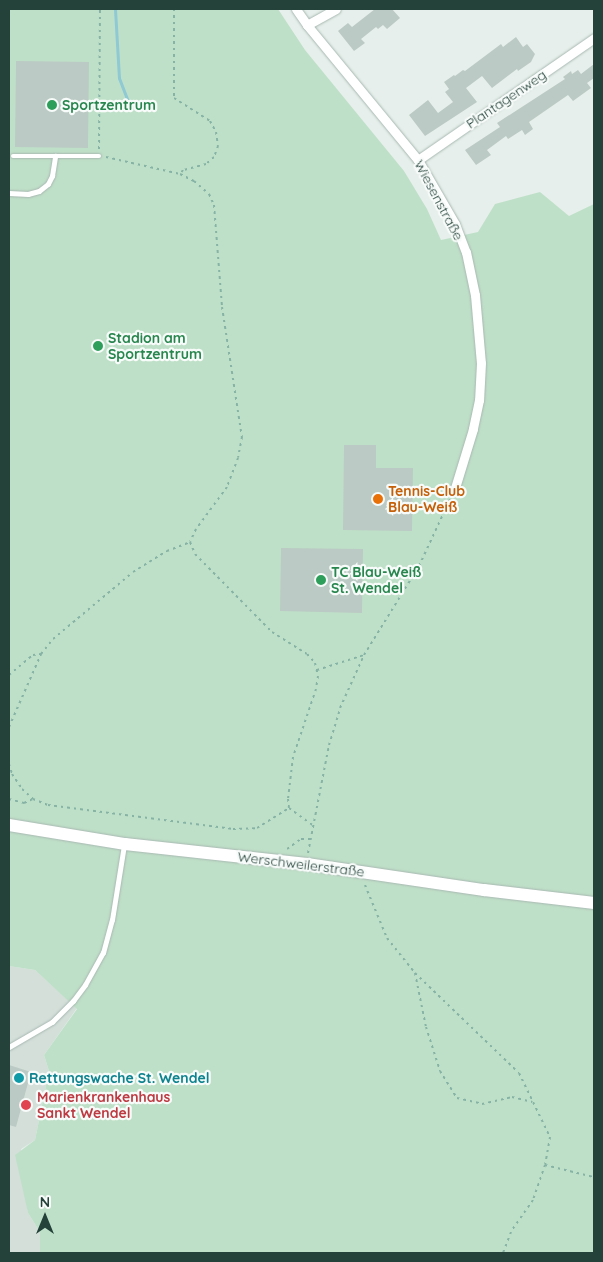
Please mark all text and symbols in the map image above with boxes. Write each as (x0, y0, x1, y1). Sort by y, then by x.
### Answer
street label: Plantagenweg (463, 66, 549, 132)
place label: Sportzentrum (62, 97, 156, 113)
marker: Sportzentrum (46, 99, 58, 111)
street label: Wiesenstraße (411, 157, 467, 243)
place label: Stadion am Sportzentrum (108, 330, 202, 362)
marker: Stadion am Sportzentrum (92, 340, 104, 352)
place label: Tennis-Club Blau-Weiß (388, 483, 465, 516)
marker: Tennis-Club Blau-Weiß (372, 493, 384, 505)
place label: TC Blau-Weiß St. Wendel (331, 564, 421, 596)
marker: TC Blau-Weiß St. Wendel (315, 574, 327, 586)
street label: Werschweilerstraße (237, 848, 365, 880)
place label: Rettungswache St. Wendel (29, 1070, 210, 1086)
marker: Rettungswache St. Wendel (13, 1072, 25, 1084)
place label: Marienkrankenhaus Sankt Wendel (37, 1089, 170, 1122)
marker: Marienkrankenhaus Sankt Wendel (19, 1098, 33, 1112)
north arrow (20, 1192, 70, 1242)
text: N (40, 1193, 50, 1211)

